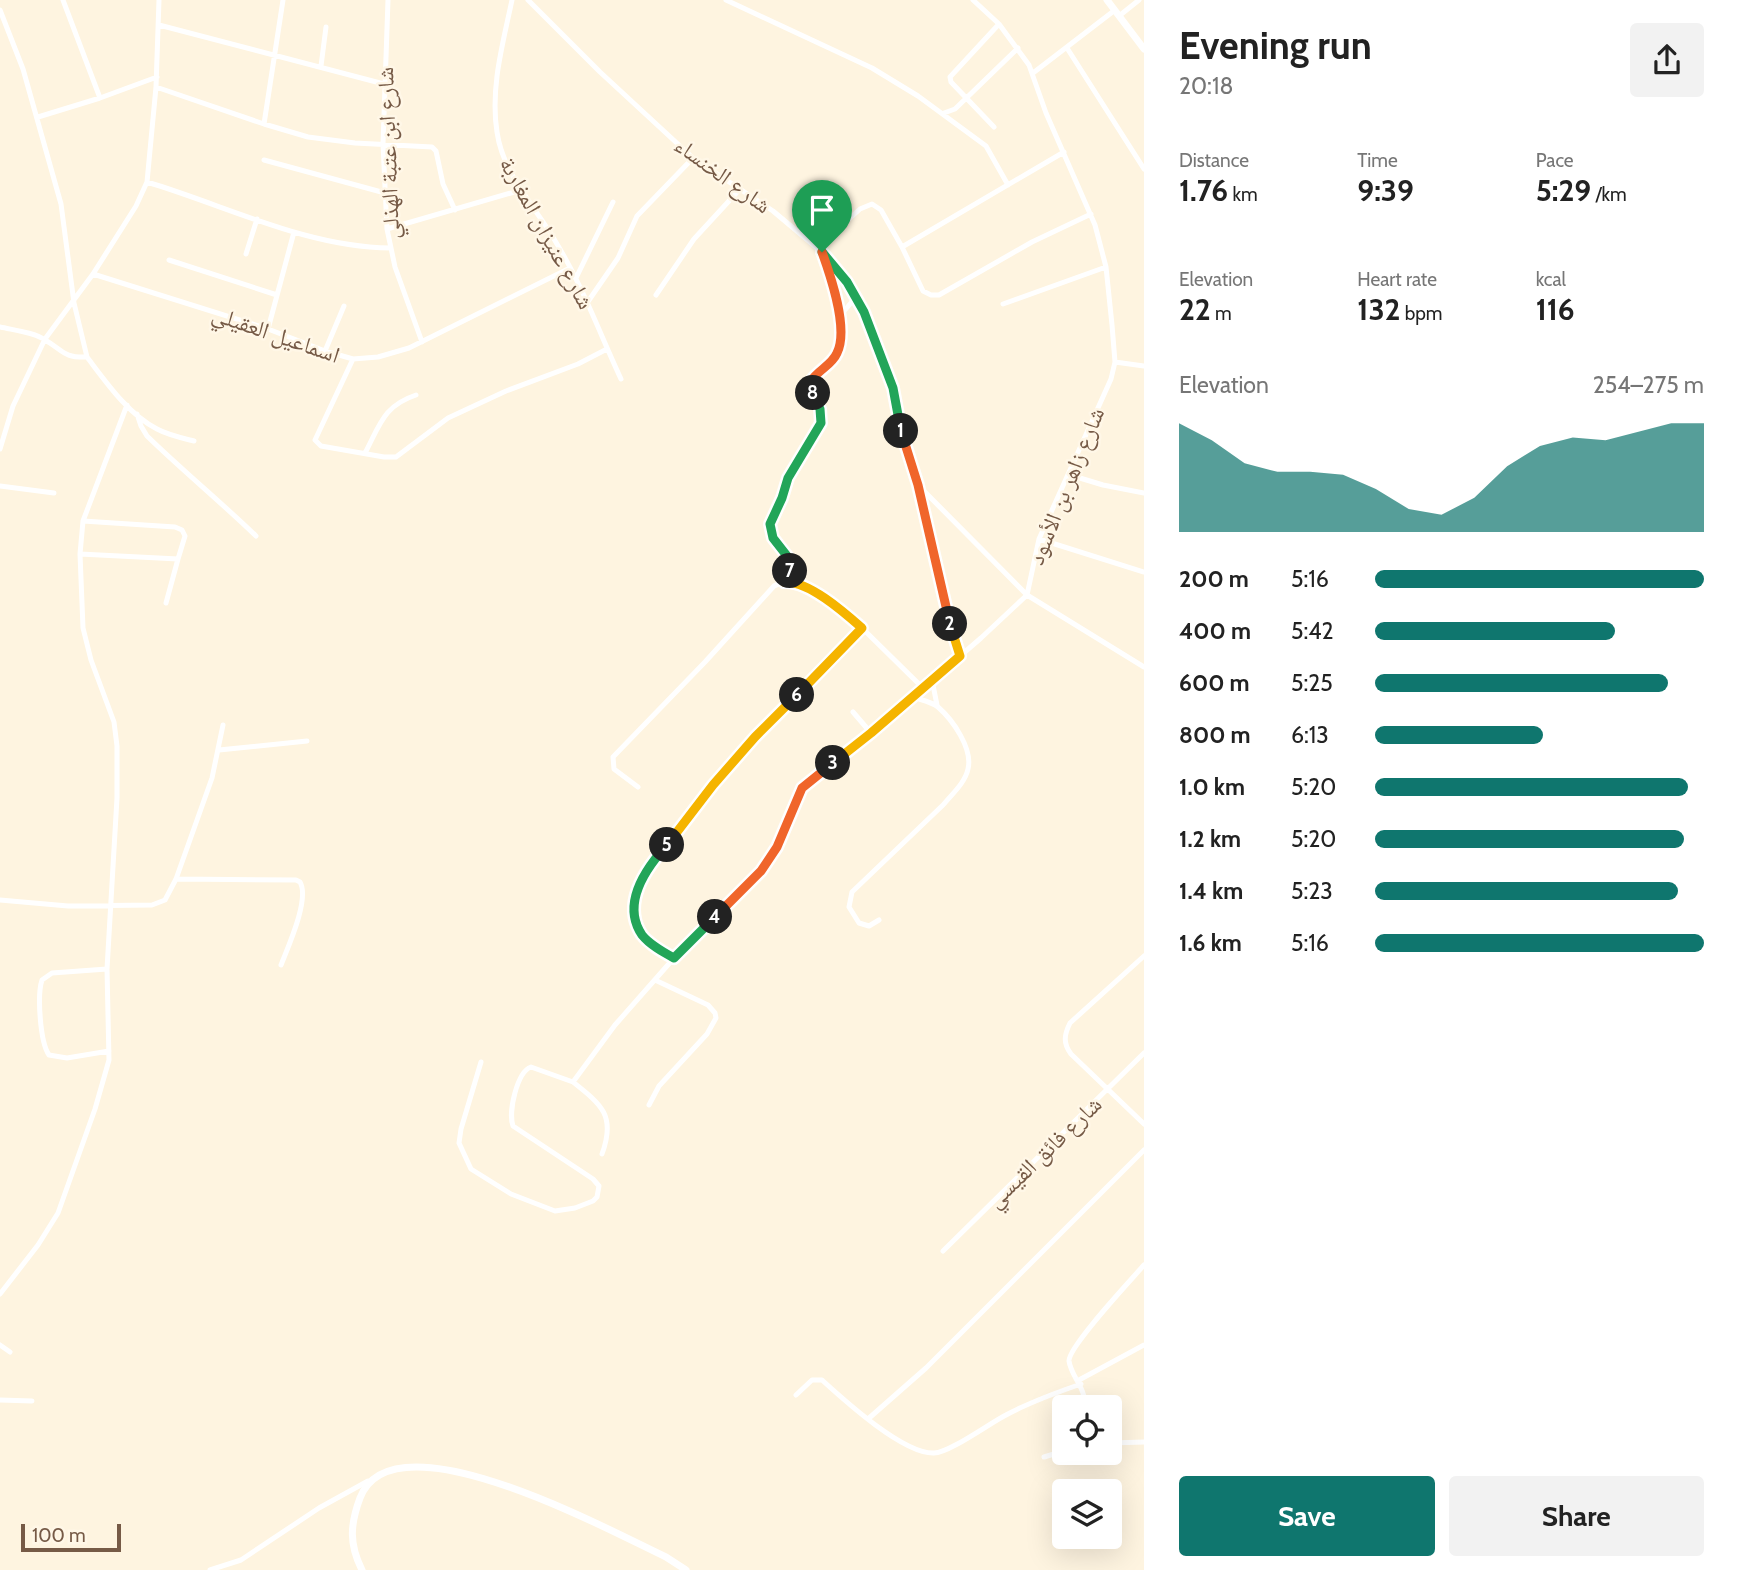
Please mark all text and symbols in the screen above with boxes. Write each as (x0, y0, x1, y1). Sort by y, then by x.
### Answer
text: Evening run (1179, 22, 1372, 69)
button: share (1630, 23, 1704, 97)
street label: شارع ابن عتبة الهذلي (371, 66, 410, 240)
text: 20:18 (1179, 72, 1233, 100)
street label: شارع الخنساء (669, 131, 777, 220)
text: Distance (1179, 149, 1249, 172)
text: Time (1357, 149, 1398, 172)
text: Pace (1536, 149, 1574, 172)
street label: شارع عنيزان المغاربة (493, 152, 600, 314)
text: 1.76 (1179, 172, 1228, 209)
text: 9:39 (1357, 172, 1414, 209)
text: 5:29 (1536, 172, 1591, 209)
pin (792, 180, 852, 252)
text: km (1228, 183, 1258, 206)
text: /km (1591, 183, 1627, 206)
icon: arrive (803, 191, 841, 229)
text: Elevation (1179, 268, 1253, 291)
text: Heart rate (1357, 268, 1437, 291)
text: kcal (1536, 268, 1566, 291)
text: 22 (1179, 291, 1211, 328)
text: 132 (1357, 291, 1400, 328)
text: 116 (1536, 291, 1575, 328)
street label: اسماعيل العقيلي (207, 299, 343, 373)
text: m (1211, 302, 1232, 325)
text: bpm (1400, 302, 1443, 325)
text: Elevation (1179, 371, 1269, 399)
text: 254–275 m (1593, 371, 1704, 399)
pin: 8 (796, 376, 830, 410)
text: 8 (807, 381, 818, 404)
street label: شارع زاهر بن الأسود (1022, 403, 1111, 569)
pin: 1 (884, 414, 918, 448)
text: 1 (897, 419, 904, 442)
pin: 7 (772, 554, 808, 588)
text: 7 (785, 559, 794, 582)
text: 200 m (1179, 565, 1249, 593)
text: 5:16 (1291, 565, 1329, 593)
pin: 2 (932, 606, 968, 642)
text: 2 (944, 612, 955, 635)
text: 400 m (1179, 617, 1251, 645)
text: 5:42 (1291, 617, 1334, 645)
text: 600 m (1179, 669, 1250, 697)
text: 5:25 (1291, 669, 1333, 697)
pin: 6 (780, 678, 814, 712)
text: 6 (791, 683, 802, 706)
text: 800 m (1179, 721, 1251, 749)
text: 6:13 (1291, 721, 1329, 749)
pin: 3 (816, 746, 850, 780)
text: 3 (827, 751, 838, 774)
text: 1.0 km (1179, 773, 1245, 801)
text: 5:20 (1291, 773, 1336, 801)
text: 1.2 km (1179, 825, 1241, 853)
text: 5:20 (1291, 825, 1336, 853)
pin: 5 (650, 828, 684, 862)
text: 5 (661, 833, 672, 856)
text: 1.4 km (1179, 877, 1243, 905)
text: 5:23 (1291, 877, 1333, 905)
pin: 4 (698, 900, 732, 934)
text: 4 (709, 905, 720, 928)
text: 1.6 km (1179, 929, 1242, 957)
text: 5:16 (1291, 929, 1329, 957)
street label: شارع فائق القيسي (981, 1090, 1111, 1217)
map controls (1052, 1395, 1122, 1549)
button: locate (1052, 1395, 1122, 1465)
button: Save (1179, 1476, 1435, 1556)
button: Share (1449, 1476, 1704, 1556)
button: layers (1052, 1479, 1122, 1549)
scale bar (21, 1521, 121, 1553)
text: 100 m (32, 1524, 86, 1547)

